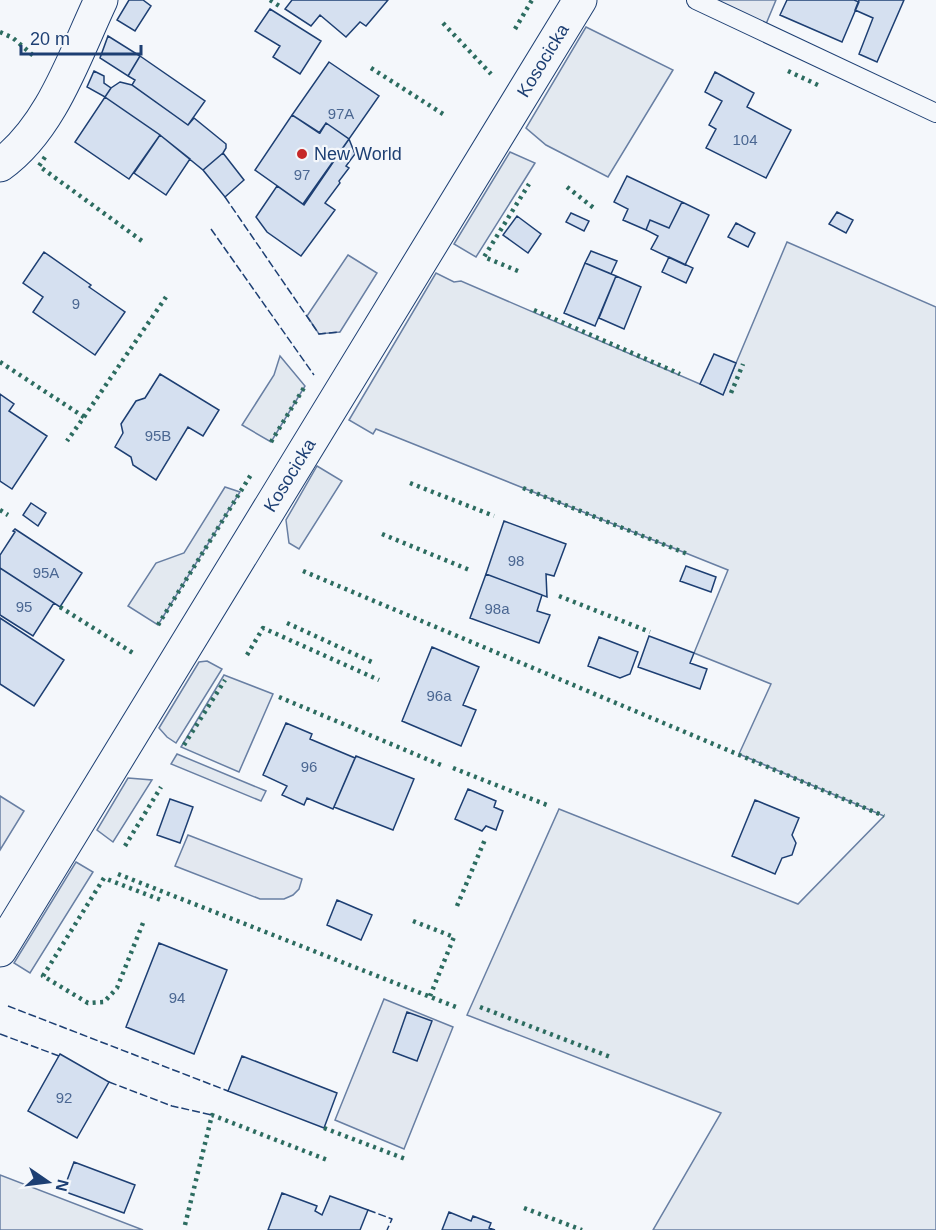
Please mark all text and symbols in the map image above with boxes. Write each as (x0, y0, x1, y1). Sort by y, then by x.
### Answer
scale bar (21, 18, 141, 56)
street label: Kosocicka (513, 20, 573, 101)
text: 20 m (30, 29, 70, 49)
house number: 97A (328, 105, 354, 122)
house number: 104 (732, 131, 758, 148)
place label: New World (314, 144, 402, 164)
marker: New World (295, 147, 309, 161)
house number: 97 (294, 166, 310, 183)
house number: 9 (72, 295, 80, 312)
house number: 95B (145, 427, 171, 444)
street label: Kosocicka (260, 434, 320, 516)
house number: 98 (508, 552, 524, 569)
house number: 95A (33, 564, 59, 581)
house number: 95 (16, 598, 32, 615)
house number: 98a (484, 600, 510, 617)
house number: 96a (426, 687, 452, 704)
house number: 96 (301, 758, 317, 775)
house number: 94 (169, 989, 185, 1006)
house number: 92 (56, 1089, 72, 1106)
north arrow (18, 1152, 78, 1212)
text: N (52, 1178, 72, 1193)

